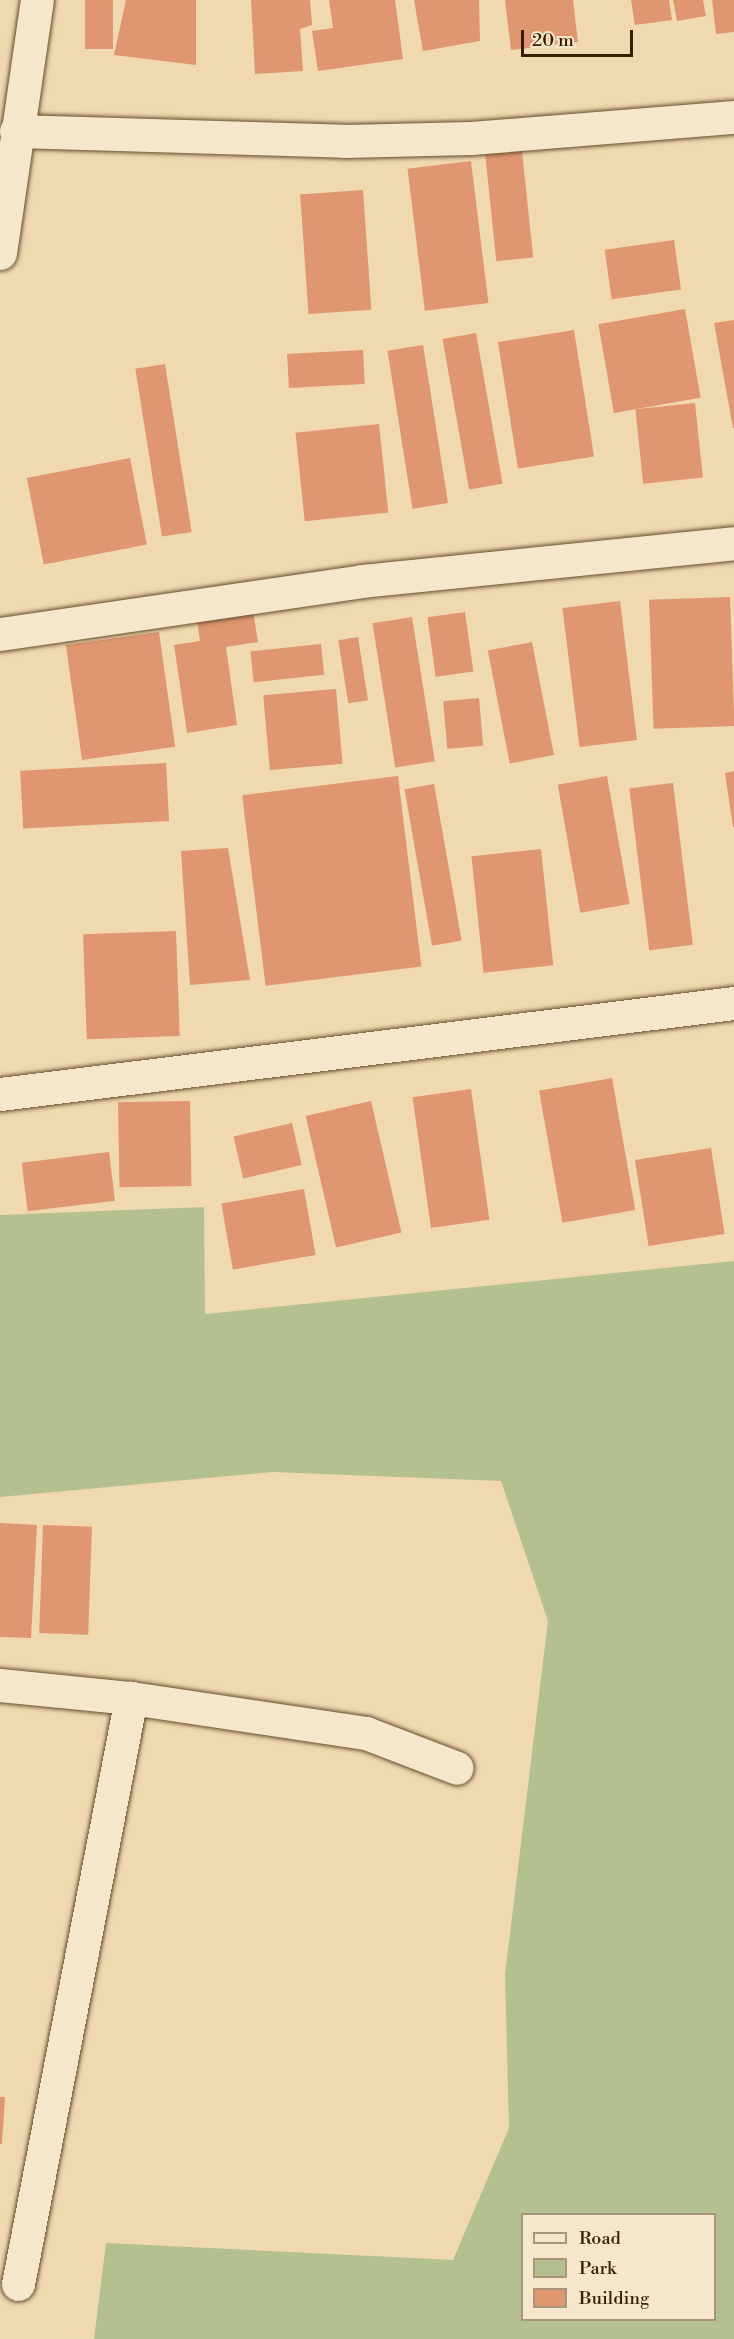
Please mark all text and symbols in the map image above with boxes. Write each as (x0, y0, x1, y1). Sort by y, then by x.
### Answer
scale bar (524, 18, 636, 56)
text: 20 m (532, 29, 574, 52)
legend (521, 2213, 716, 2321)
text: Road (579, 2227, 621, 2250)
text: Park (579, 2257, 616, 2280)
text: Building (579, 2287, 649, 2310)

